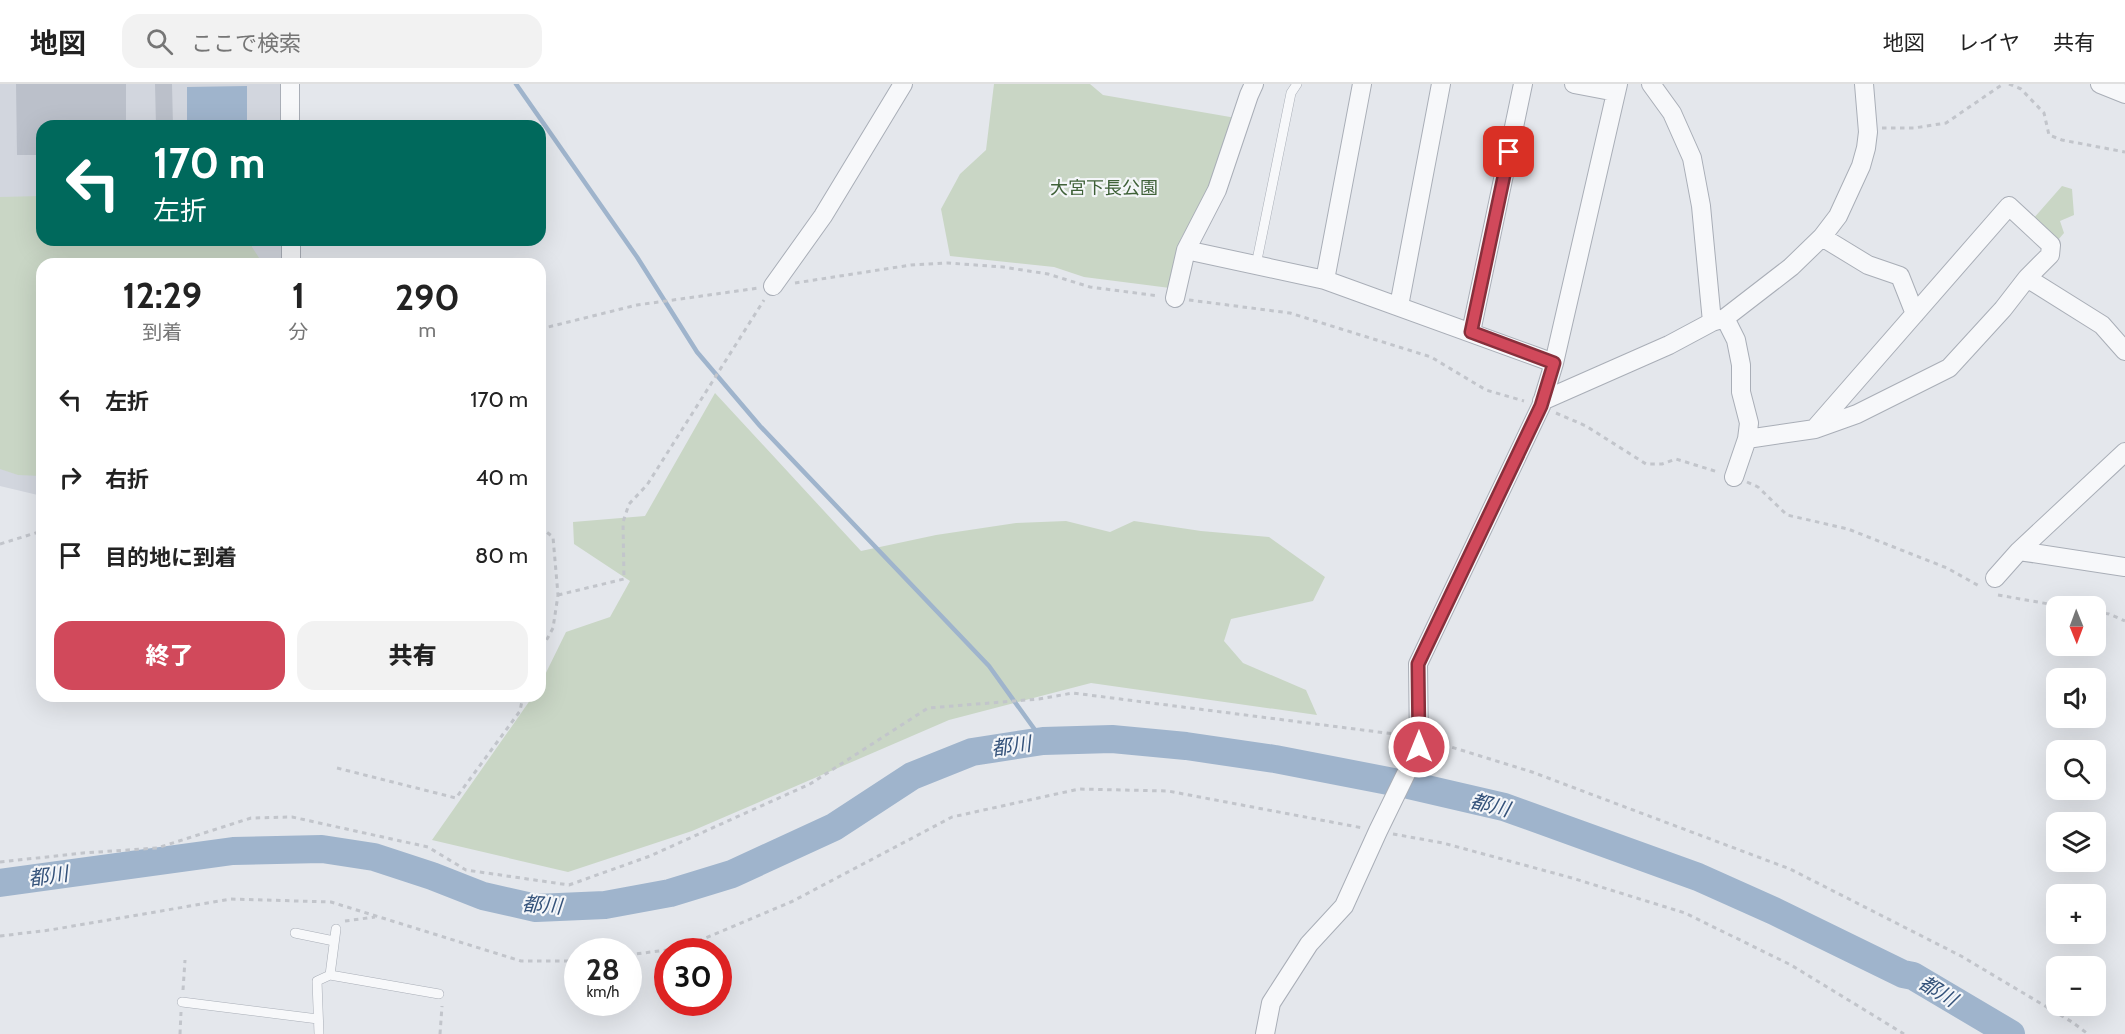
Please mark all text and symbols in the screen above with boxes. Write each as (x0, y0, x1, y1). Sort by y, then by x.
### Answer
search box (122, 14, 542, 68)
icon: search (143, 25, 176, 58)
text: 地図 (30, 26, 86, 60)
text: ここで検索 (191, 30, 301, 57)
text: 地図 (1883, 30, 1925, 55)
text: レイヤ (1958, 30, 2020, 55)
text: 共有 (2053, 30, 2095, 55)
pin (1483, 126, 1534, 177)
icon: arrive (1492, 135, 1525, 168)
text: 170 m (153, 137, 265, 189)
icon: left (54, 144, 132, 222)
park label: 大宮下長公園 (1050, 177, 1158, 199)
text: 左折 (153, 194, 207, 227)
text: 12:29 (122, 273, 202, 317)
text: 1 (292, 273, 305, 317)
text: 290 (395, 275, 460, 319)
text: m (418, 318, 436, 342)
text: 到着 (142, 320, 182, 344)
text: 分 (288, 320, 308, 344)
icon: left (54, 383, 87, 416)
text: 170 m (470, 386, 528, 413)
text: 左折 (105, 388, 149, 415)
icon: right (54, 461, 87, 494)
text: 40 m (476, 464, 528, 491)
text: 右折 (105, 466, 149, 493)
icon: arrive (54, 539, 87, 572)
text: 80 m (475, 542, 528, 569)
text: 目的地に到着 (105, 544, 237, 571)
north arrow (2046, 596, 2106, 656)
map controls (2046, 596, 2106, 1016)
button: 終了 (54, 621, 285, 690)
button: 共有 (297, 621, 528, 690)
button: sound (2046, 668, 2106, 728)
position arrow (1387, 715, 1451, 779)
water label: 都川 (990, 731, 1034, 761)
button: search (2046, 740, 2106, 800)
water label: 都川 (1468, 789, 1514, 822)
button: layers (2046, 812, 2106, 872)
water label: 都川 (27, 861, 71, 891)
button: + (2046, 884, 2106, 944)
water label: 都川 (521, 892, 565, 919)
speed limit sign: 30 (654, 938, 732, 1016)
text: 28 (586, 951, 620, 988)
button: − (2046, 956, 2106, 1016)
water label: 都川 (1915, 970, 1963, 1013)
text: km/h (587, 983, 619, 1001)

